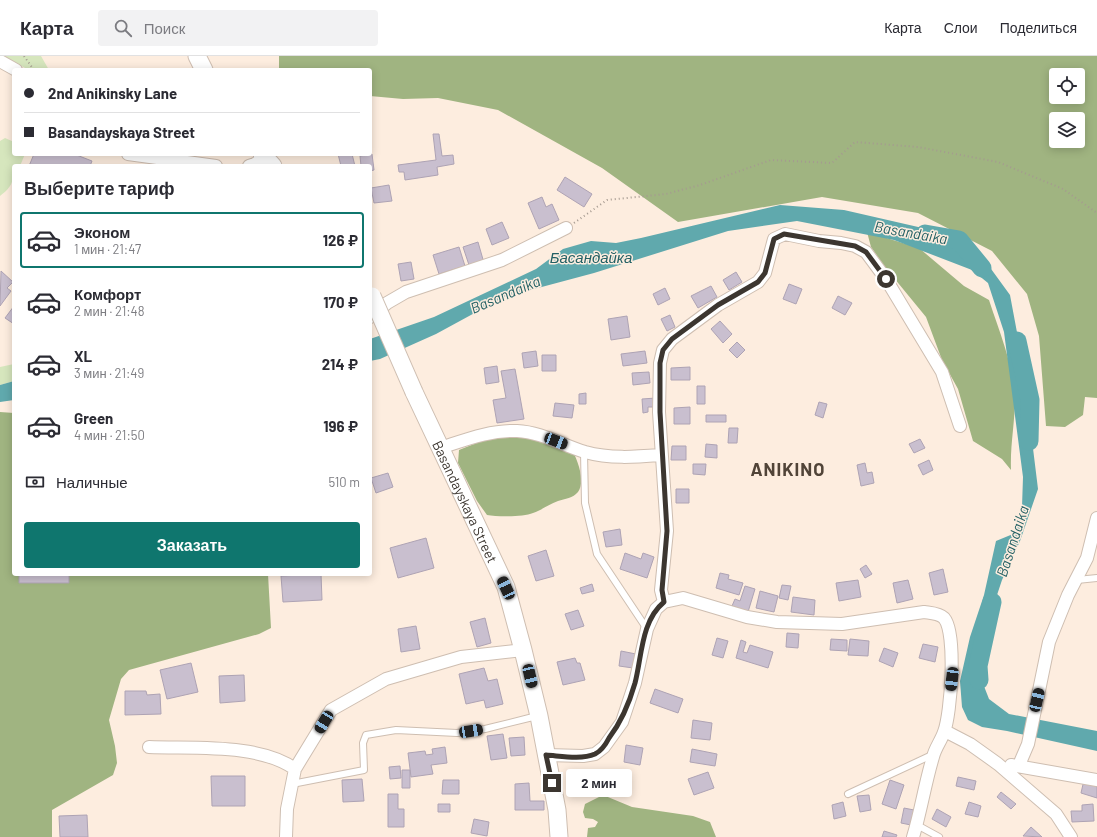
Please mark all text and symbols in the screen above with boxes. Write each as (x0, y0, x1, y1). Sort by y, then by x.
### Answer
search box (98, 10, 378, 46)
text: Карта (20, 16, 74, 39)
icon: search (112, 17, 134, 39)
text: Поиск (144, 19, 185, 37)
text: Карта (884, 19, 922, 36)
text: Слои (944, 19, 978, 36)
text: Поделиться (1000, 19, 1077, 36)
map controls (1049, 68, 1085, 148)
button: locate (1049, 68, 1085, 104)
text: 2nd Anikinsky Lane (48, 84, 177, 102)
button: layers (1049, 112, 1085, 148)
text: Basandayskaya Street (48, 123, 195, 141)
text: Выберите тариф (24, 177, 175, 199)
water label: Basandaika (873, 217, 949, 247)
icon: car (26, 222, 62, 258)
text: Эконом (74, 223, 130, 241)
text: 126 ₽ (323, 231, 358, 249)
text: 1 мин · 21:47 (74, 241, 141, 257)
water label: Басандайка (550, 248, 632, 266)
route start (877, 270, 895, 288)
water label: Basandaika (467, 271, 543, 317)
icon: car (26, 284, 62, 320)
text: Комфорт (74, 285, 141, 303)
text: 170 ₽ (323, 293, 358, 311)
text: 2 мин · 21:48 (74, 303, 145, 319)
icon: car (26, 346, 62, 382)
text: XL (74, 347, 92, 365)
text: 214 ₽ (322, 355, 358, 373)
text: 3 мин · 21:49 (74, 365, 144, 381)
icon: car (26, 408, 62, 444)
text: Green (74, 409, 113, 427)
text: 196 ₽ (323, 417, 358, 435)
text: 4 мин · 21:50 (74, 427, 145, 443)
car (543, 431, 569, 451)
street label: Basandayskaya Street (430, 438, 502, 565)
district label: ANIKINO (751, 458, 825, 480)
icon: cash (24, 471, 46, 493)
text: Наличные (56, 473, 128, 491)
text: 510 m (328, 474, 360, 490)
water label: Basandaika (992, 503, 1032, 579)
button: Заказать (24, 522, 360, 568)
car (495, 575, 517, 601)
car (521, 663, 539, 689)
car (945, 666, 959, 692)
car (1028, 687, 1046, 713)
car (313, 709, 335, 735)
car (458, 723, 484, 739)
callout: 2 мин (566, 769, 632, 797)
route end (543, 774, 561, 792)
text: 2 мин (581, 775, 617, 791)

